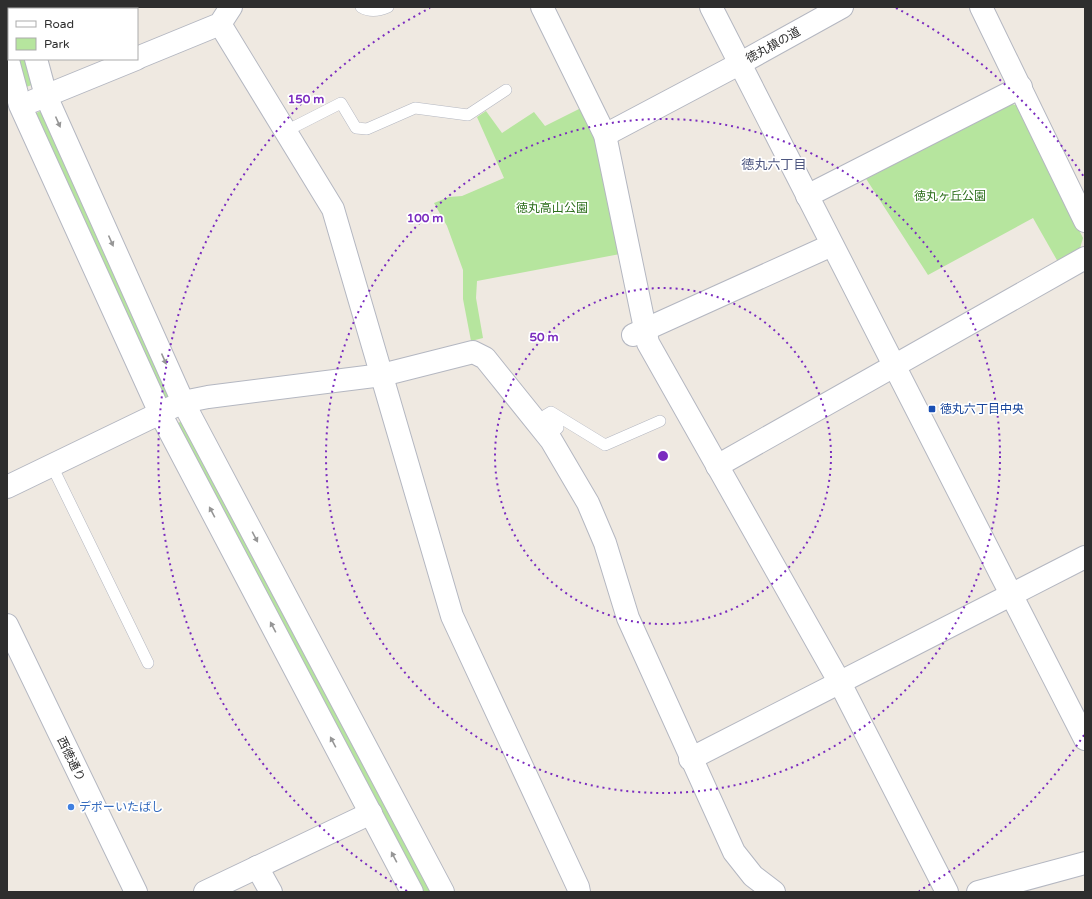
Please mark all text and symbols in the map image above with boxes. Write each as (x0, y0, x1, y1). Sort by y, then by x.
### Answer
legend (8, 8, 138, 60)
text: Road (44, 17, 74, 31)
street label: 徳丸槙の道 (743, 24, 803, 66)
text: Park (44, 37, 70, 51)
text: 150 m (288, 92, 324, 106)
one-way arrow (55, 117, 61, 128)
district label: 徳丸六丁目 (741, 157, 807, 173)
park label: 徳丸ヶ丘公園 (914, 189, 986, 203)
park label: 徳丸高山公園 (516, 201, 588, 215)
text: 100 m (407, 211, 443, 225)
one-way arrow (108, 235, 114, 246)
text: 50 m (529, 330, 559, 344)
one-way arrow (161, 354, 167, 365)
place label: 徳丸六丁目中央 (940, 402, 1024, 416)
marker: 徳丸六丁目中央 (927, 404, 937, 414)
centre of rings (656, 449, 670, 463)
one-way arrow (209, 507, 215, 518)
one-way arrow (252, 532, 258, 543)
one-way arrow (269, 622, 276, 633)
street label: 西徳通り (54, 734, 88, 784)
one-way arrow (330, 737, 337, 748)
place label: デポーいたばし (79, 800, 163, 814)
marker: デポーいたばし (66, 802, 76, 812)
one-way arrow (391, 852, 397, 863)

